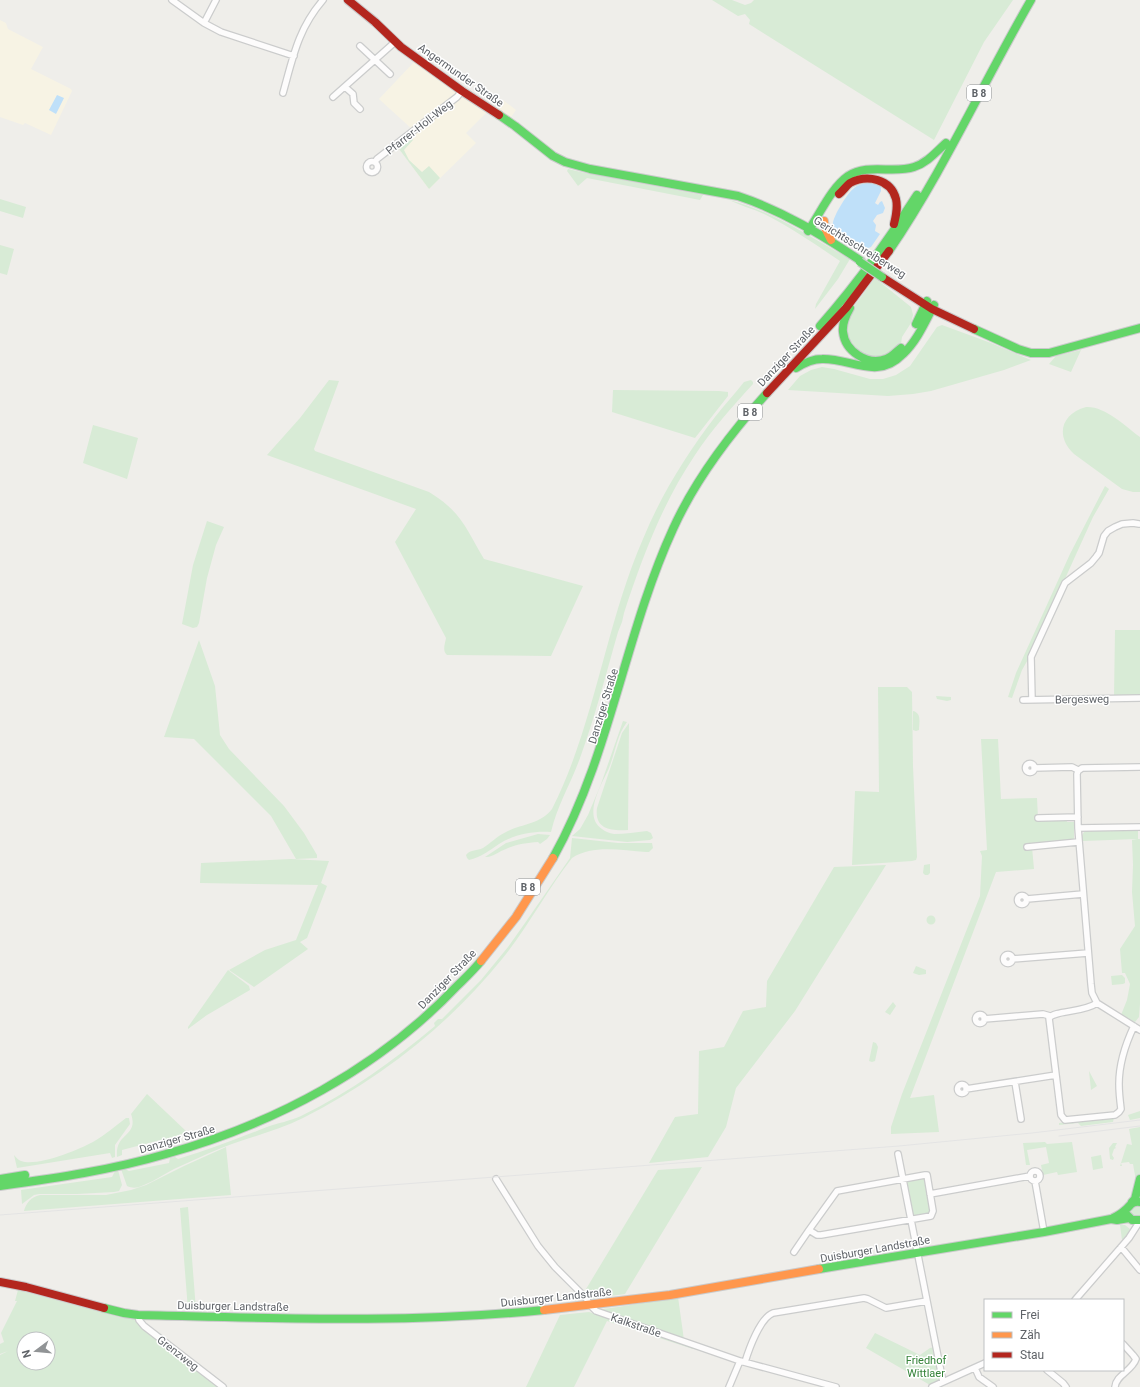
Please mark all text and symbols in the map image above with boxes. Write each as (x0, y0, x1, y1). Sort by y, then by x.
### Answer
street label: Angermunder Straße (416, 41, 506, 110)
road number: B 8 (967, 85, 991, 101)
street label: Pfarrer-Holl-Weg (383, 97, 455, 157)
street label: Gerichtsschreiberweg (811, 214, 908, 281)
street label: Danziger Straße (755, 323, 818, 389)
road number: B 8 (738, 404, 762, 420)
street label: Danziger Straße (586, 667, 621, 745)
street label: Bergesweg (1055, 693, 1109, 706)
road number: B 8 (516, 879, 540, 895)
street label: Danziger Straße (416, 947, 479, 1012)
street label: Danziger Straße (138, 1122, 217, 1156)
street label: Duisburger Landstraße (819, 1233, 931, 1266)
street label: Duisburger Landstraße (500, 1285, 612, 1310)
street label: Duisburger Landstraße (177, 1299, 289, 1314)
legend (984, 1299, 1124, 1371)
text: Frei (1020, 1308, 1040, 1322)
street label: Kalkstraße (609, 1311, 663, 1340)
text: Zäh (1020, 1328, 1040, 1342)
north arrow (16, 1331, 56, 1371)
street label: Grenzweg (154, 1333, 201, 1374)
text: N (19, 1348, 34, 1359)
text: Stau (1020, 1348, 1044, 1362)
park label: Friedhof Wittlaer (906, 1354, 946, 1380)

